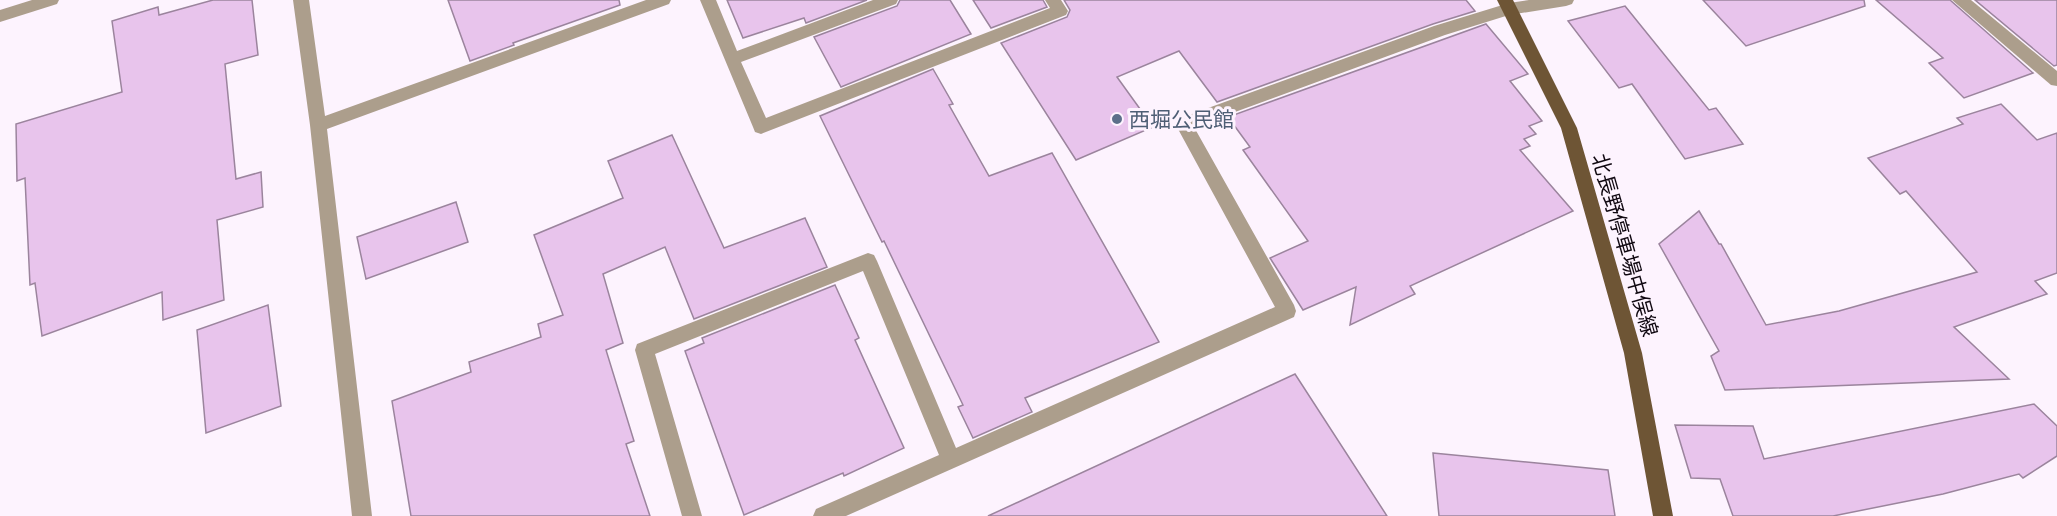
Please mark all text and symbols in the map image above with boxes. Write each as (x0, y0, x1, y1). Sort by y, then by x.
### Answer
place label: 西堀公民館 (1129, 105, 1234, 134)
marker: 西堀公民館 (1110, 112, 1124, 126)
street label: 北長野停車場中俣線 (1585, 150, 1665, 340)

